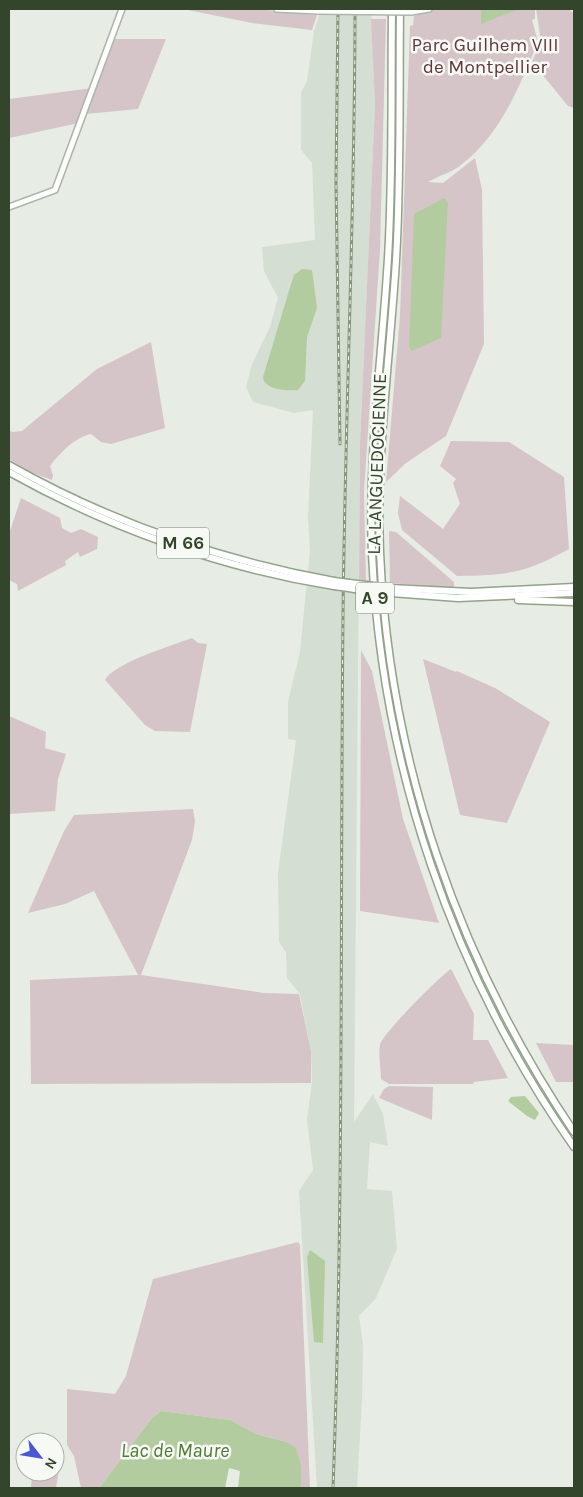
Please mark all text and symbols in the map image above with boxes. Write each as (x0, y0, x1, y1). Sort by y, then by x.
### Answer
park label: Parc Guilhem VIII de Montpellier (411, 34, 559, 78)
street label: LA LANGUEDOCIENNE (363, 373, 391, 555)
road number: M 66 (157, 528, 209, 558)
road number: A 9 (356, 582, 394, 614)
north arrow (15, 1432, 65, 1482)
water label: Lac de Maure (121, 1439, 229, 1462)
text: N (41, 1455, 61, 1472)

